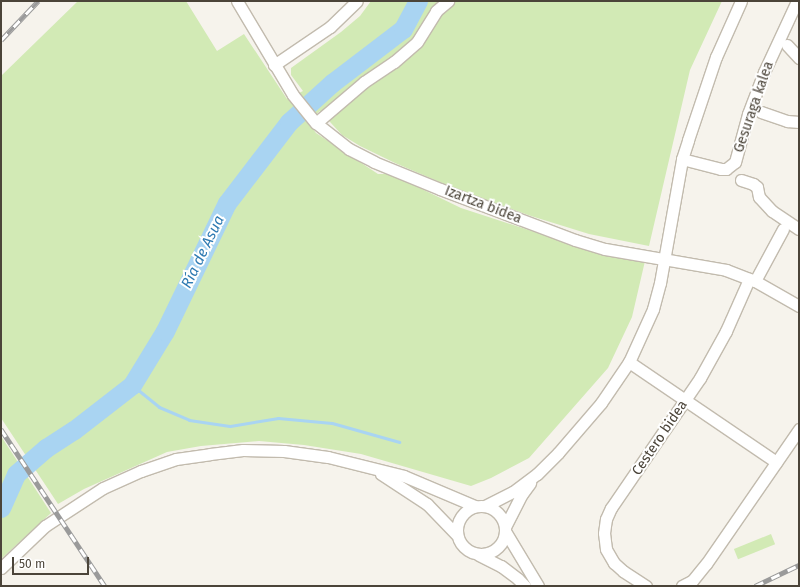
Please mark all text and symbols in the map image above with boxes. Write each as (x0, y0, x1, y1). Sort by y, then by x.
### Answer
street label: Gesuraga kalea (731, 59, 777, 155)
street label: Izartza bidea (442, 183, 524, 227)
water label: Ría de Asua (178, 213, 228, 291)
street label: Cestero bidea (629, 397, 691, 479)
scale bar (14, 549, 91, 575)
text: 50 m (19, 557, 45, 571)

